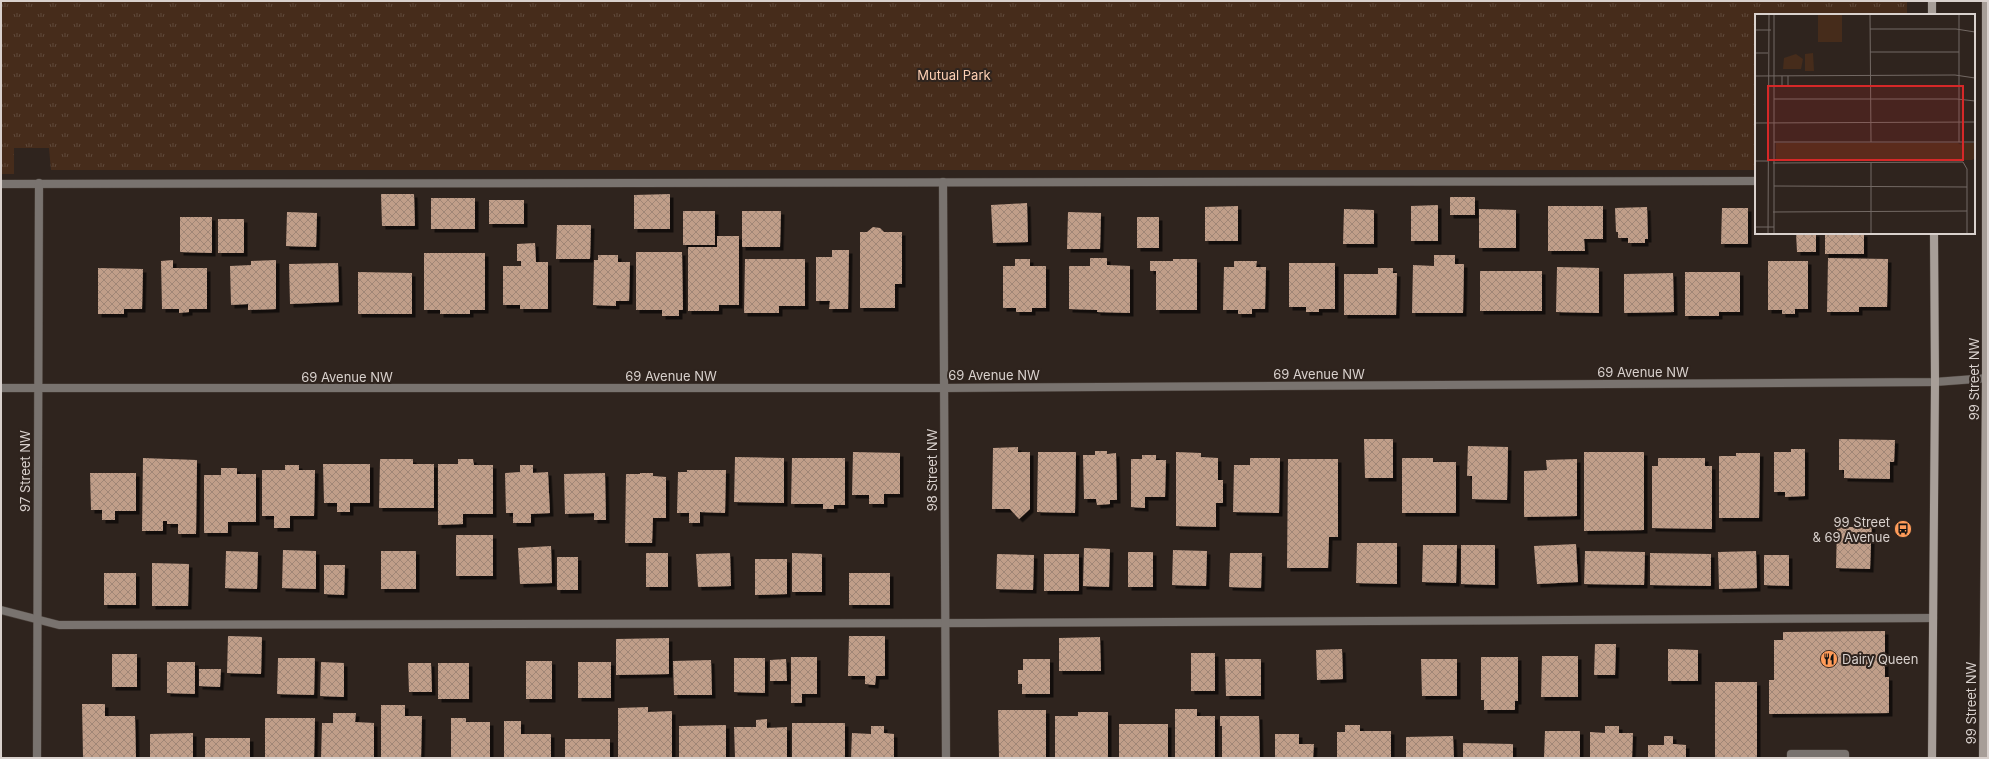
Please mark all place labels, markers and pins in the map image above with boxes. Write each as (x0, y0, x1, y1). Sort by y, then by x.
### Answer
place label: 99 Street & 69 Avenue (1813, 514, 1890, 545)
bus stop icon: 99 Street & 69 Avenue (1893, 519, 1913, 539)
restaurant icon: Dairy Queen (1819, 649, 1839, 669)
place label: Dairy Queen (1842, 651, 1918, 667)

